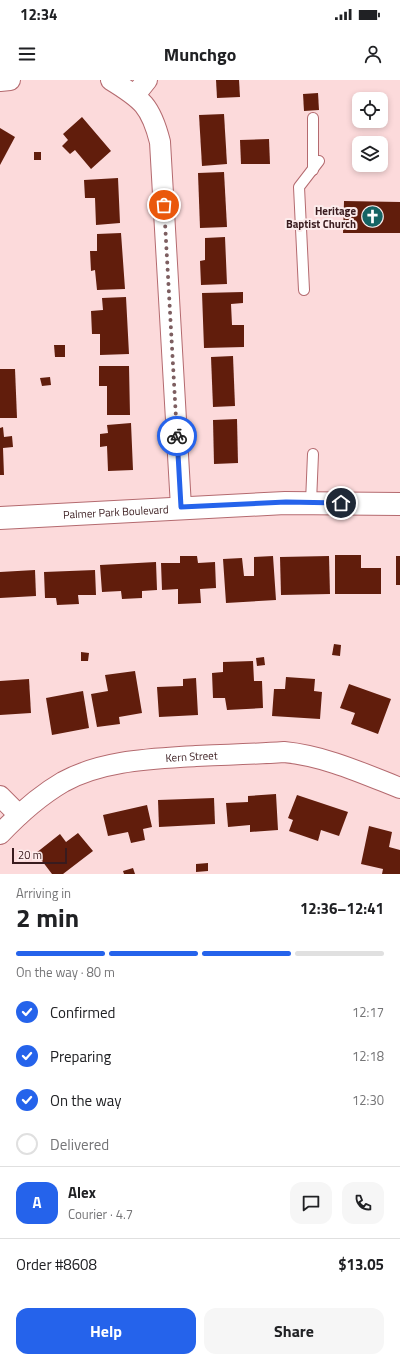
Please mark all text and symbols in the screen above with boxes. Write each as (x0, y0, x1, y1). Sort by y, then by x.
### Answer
text: 12:34 (20, 3, 57, 26)
text: Munchgo (164, 41, 236, 68)
icon: menu (16, 43, 38, 65)
icon: person (362, 43, 384, 65)
map controls (352, 92, 388, 172)
button: locate (352, 92, 388, 128)
button: layers (352, 136, 388, 172)
pin (147, 188, 181, 222)
icon: bag (153, 194, 175, 216)
place label: Heritage Baptist Church (286, 203, 356, 232)
church icon: Heritage Baptist Church (359, 204, 385, 230)
courier (157, 416, 197, 456)
icon: bike (166, 425, 188, 447)
pin (324, 486, 358, 520)
icon: home (330, 492, 352, 514)
street label: Palmer Park Boulevard (63, 501, 169, 523)
street label: Kern Street (165, 747, 218, 766)
scale bar (12, 846, 67, 865)
text: 20 m (18, 847, 42, 863)
text: Arriving in (16, 883, 71, 903)
text: 12:36–12:41 (300, 897, 384, 920)
text: 2 min (16, 898, 79, 937)
text: On the way · 80 m (16, 962, 115, 982)
icon: check (16, 1001, 38, 1023)
text: Confirmed (50, 1001, 115, 1024)
text: 12:17 (352, 1002, 384, 1022)
icon: check (16, 1045, 38, 1067)
text: Preparing (50, 1045, 111, 1068)
text: 12:18 (352, 1046, 384, 1066)
icon: check (16, 1089, 38, 1111)
text: On the way (50, 1089, 122, 1112)
text: 12:30 (352, 1090, 384, 1110)
text: Delivered (50, 1133, 109, 1156)
text: Alex (68, 1181, 96, 1204)
button: chat (290, 1182, 332, 1224)
button: phone (342, 1182, 384, 1224)
text: A (32, 1191, 42, 1214)
text: Courier · 4.7 (68, 1204, 133, 1224)
text: Order #8608 (16, 1253, 97, 1276)
text: $13.05 (338, 1253, 384, 1276)
button: Help (16, 1308, 196, 1354)
button: Share (204, 1308, 384, 1354)

